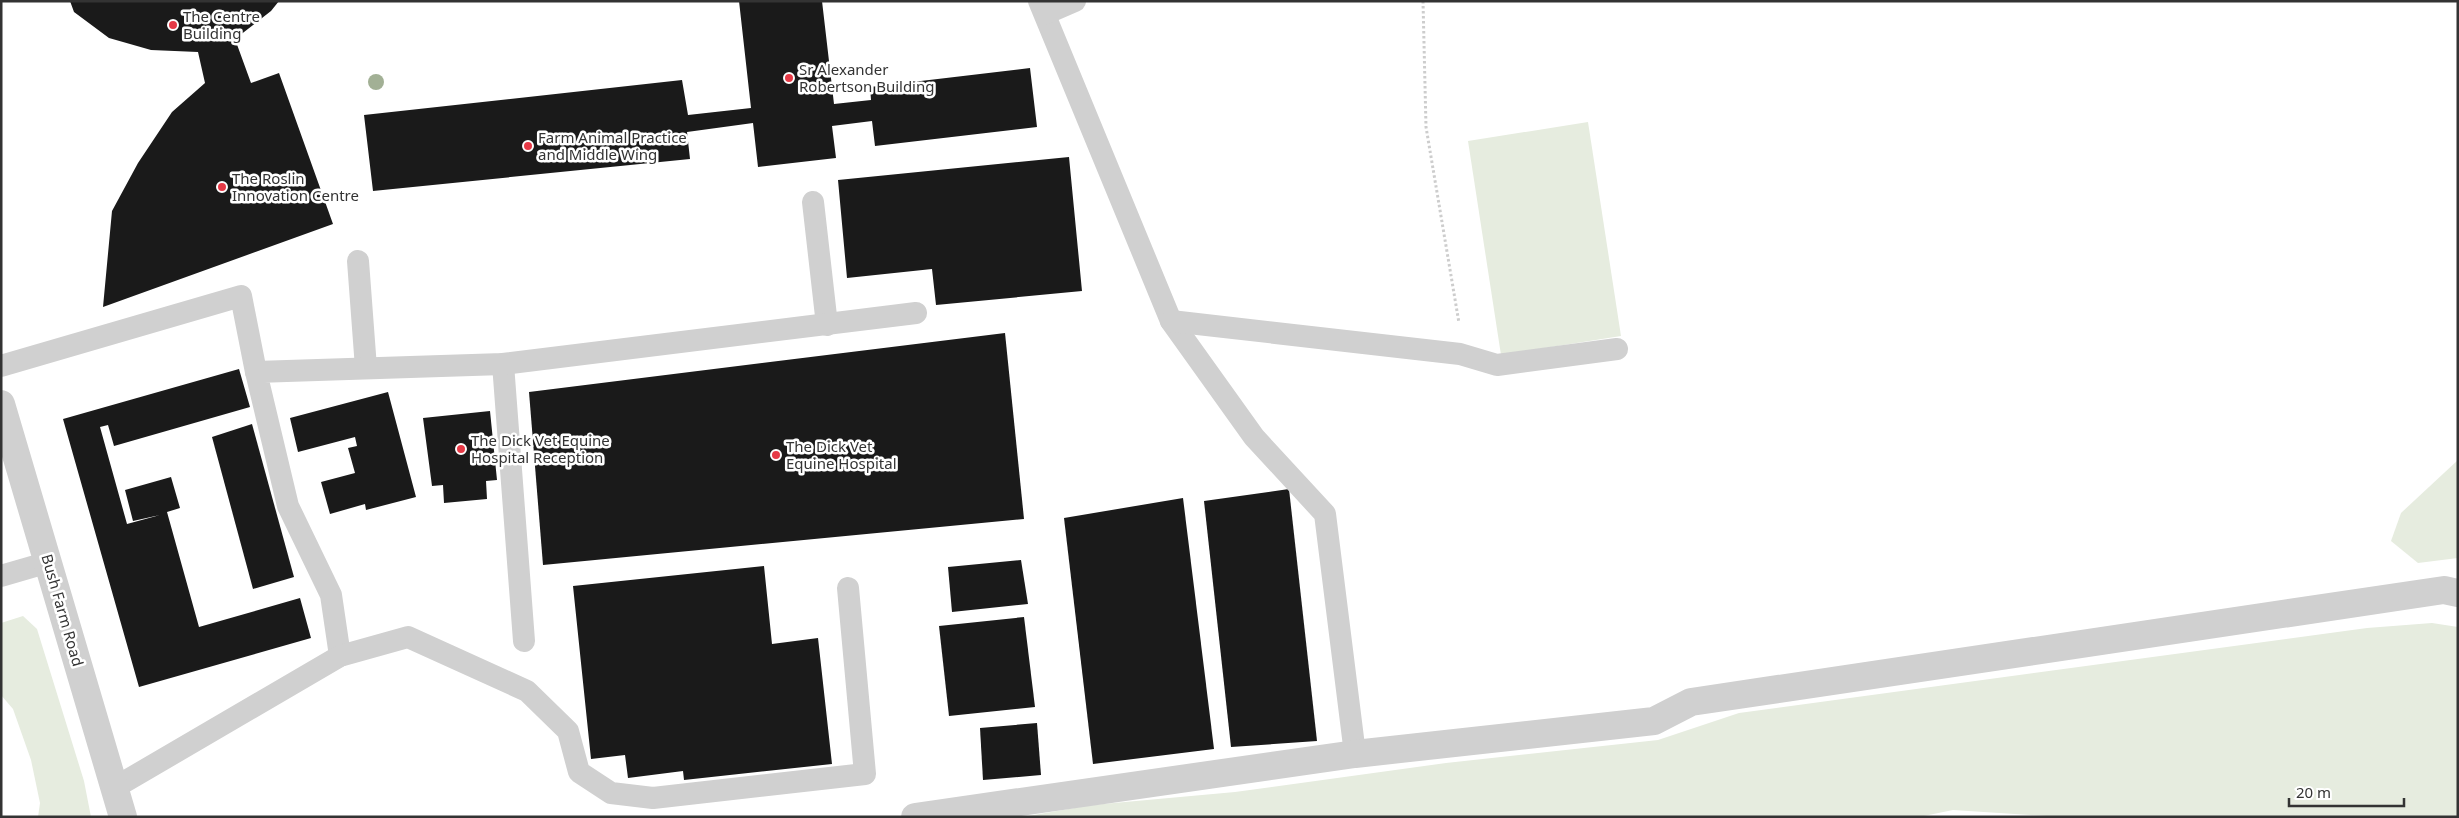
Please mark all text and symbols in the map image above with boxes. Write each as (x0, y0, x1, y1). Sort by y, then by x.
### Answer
place label: The Centre Building (183, 6, 260, 43)
marker: The Centre Building (167, 19, 179, 31)
place label: Sr Alexander Robertson Building (799, 59, 934, 96)
marker: Sr Alexander Robertson Building (783, 72, 795, 84)
place label: Farm Animal Practice and Middle Wing (538, 127, 687, 164)
marker: Farm Animal Practice and Middle Wing (522, 140, 534, 152)
place label: The Roslin Innovation Centre (232, 168, 359, 205)
marker: The Roslin Innovation Centre (216, 181, 228, 193)
place label: The Dick Vet Equine Hospital Reception (471, 430, 610, 467)
place label: The Dick Vet Equine Hospital (786, 436, 897, 473)
marker: The Dick Vet Equine Hospital Reception (455, 443, 467, 455)
marker: The Dick Vet Equine Hospital (770, 449, 782, 461)
street label: Bush Farm Road (37, 552, 89, 668)
scale bar (2289, 776, 2404, 808)
text: 20 m (2296, 782, 2331, 802)

